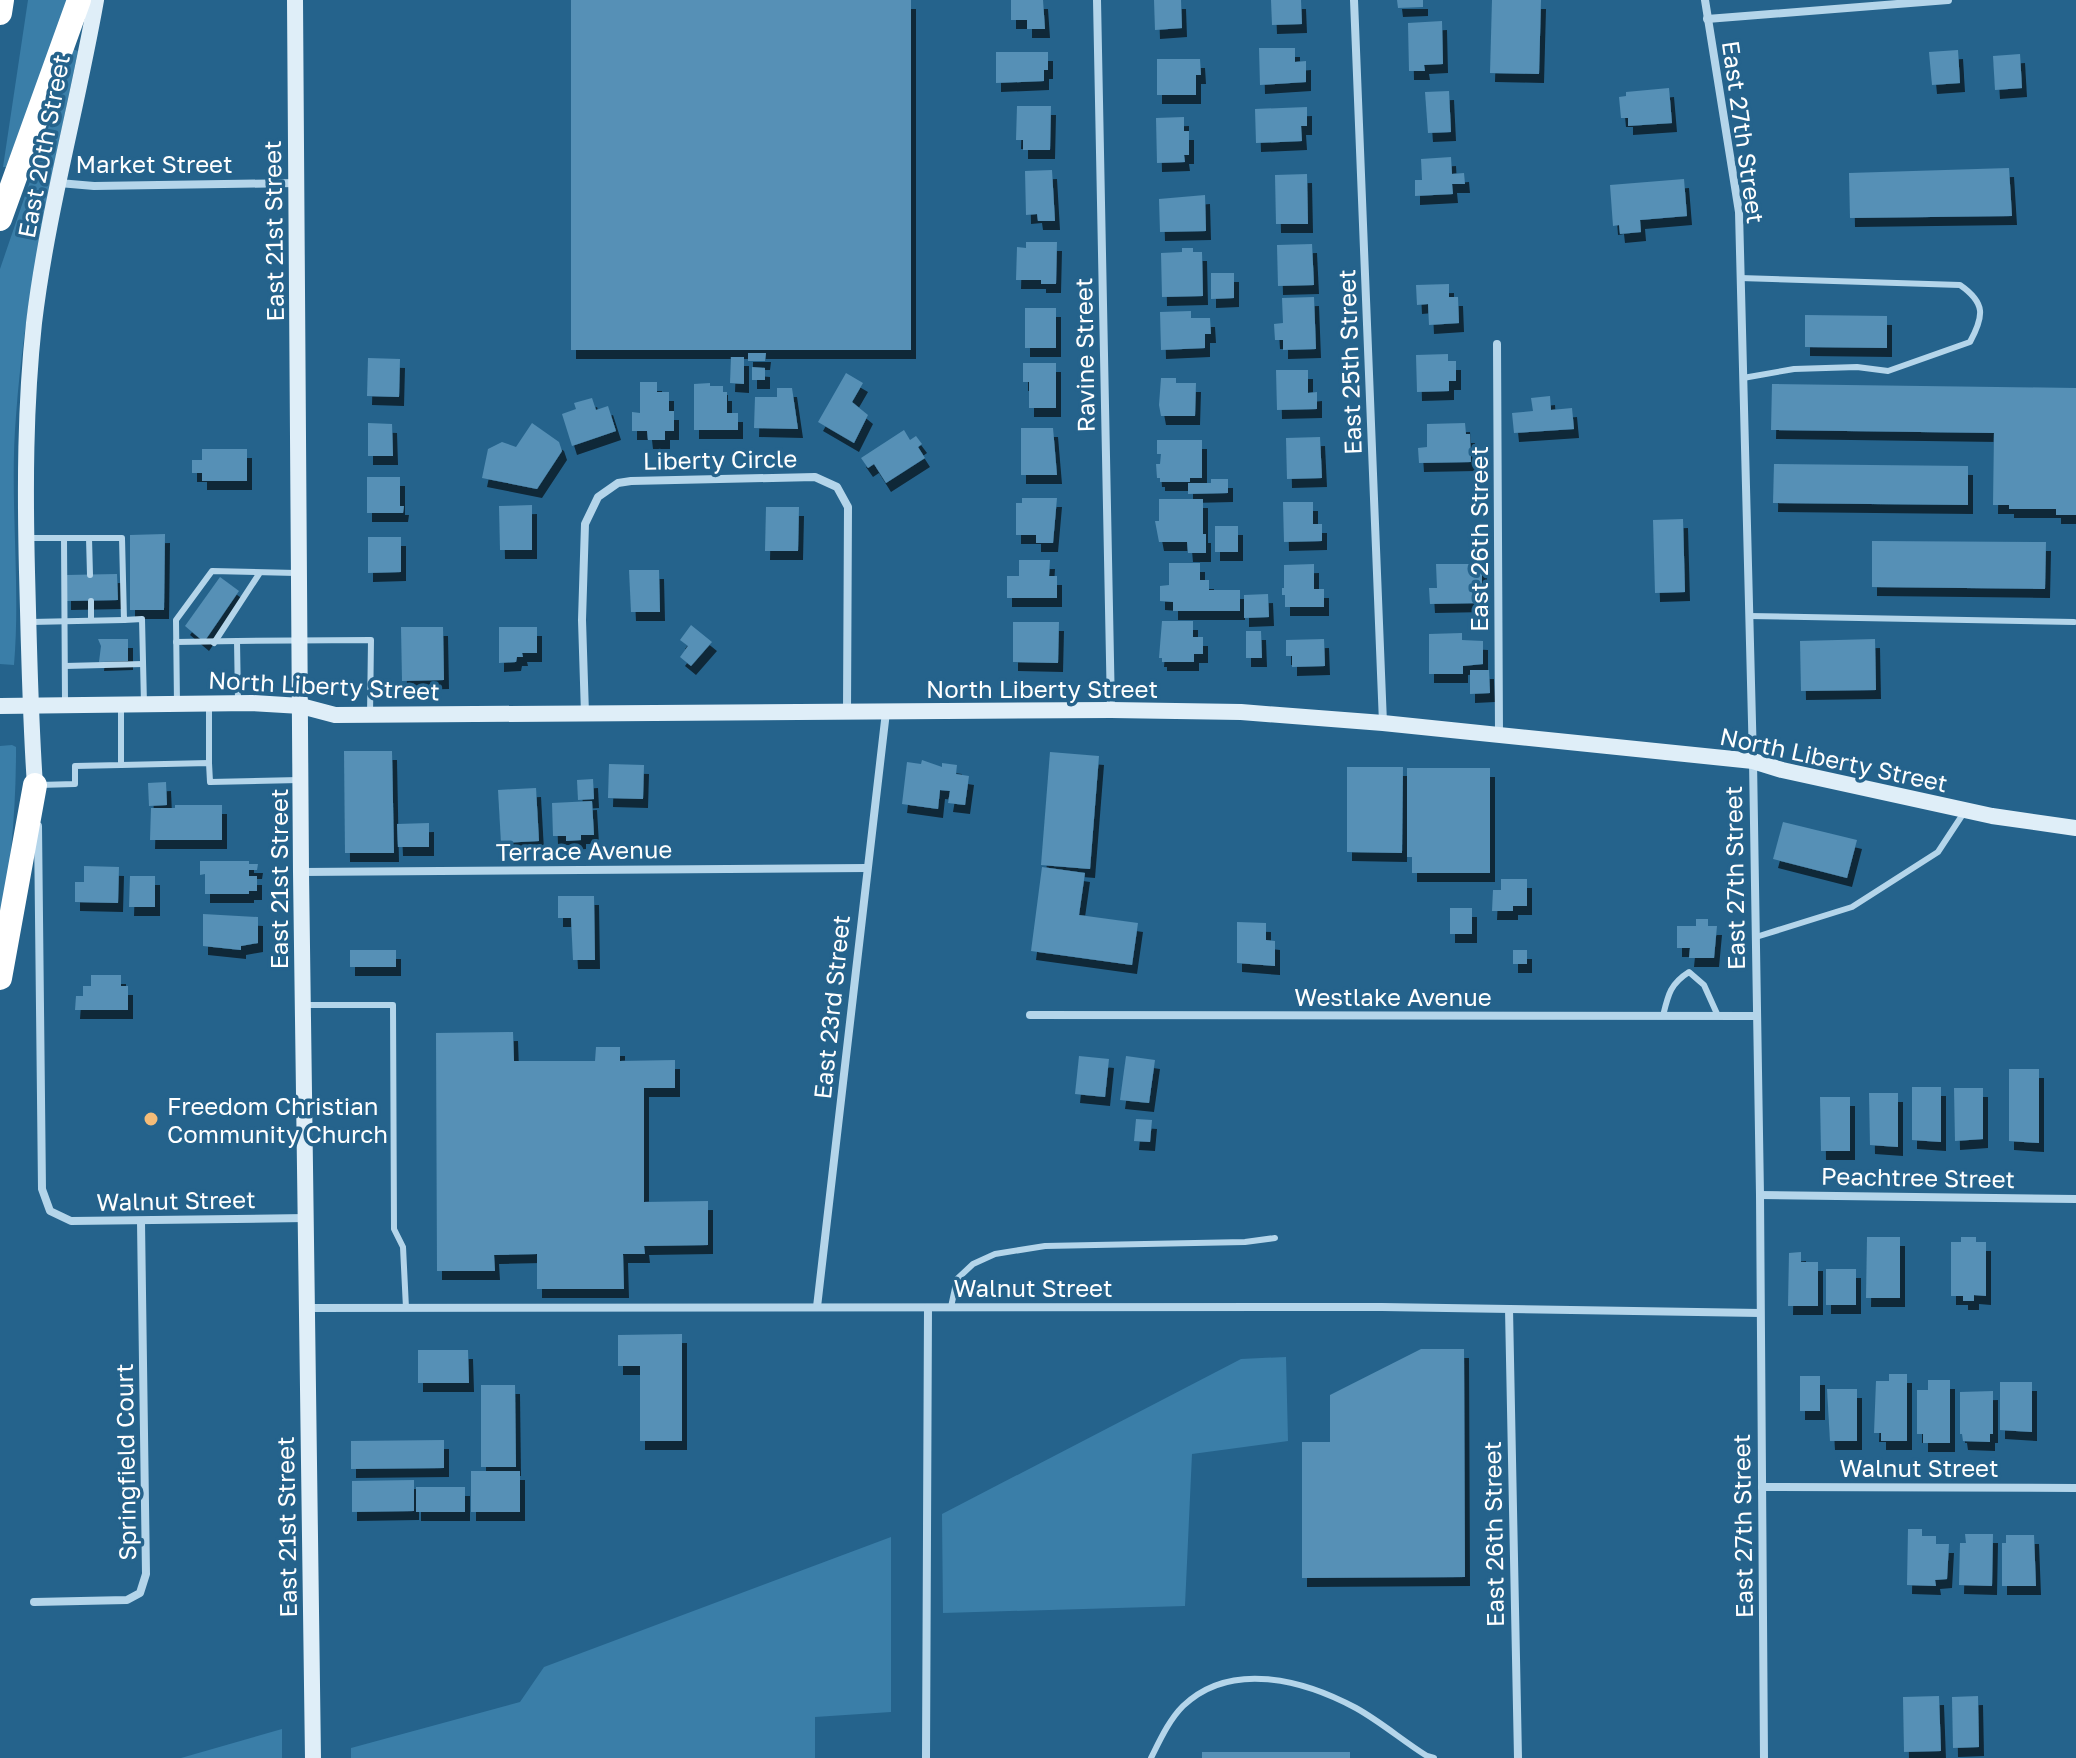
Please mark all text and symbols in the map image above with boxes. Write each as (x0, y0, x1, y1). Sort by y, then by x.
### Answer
street label: East 27th Street (1717, 39, 1771, 225)
street label: East 20th Street (11, 52, 75, 240)
street label: East 21st Street (257, 140, 289, 322)
street label: Market Street (75, 149, 233, 178)
street label: East 25th Street (1331, 269, 1367, 455)
street label: Ravine Street (1068, 277, 1100, 433)
street label: Liberty Circle (643, 443, 797, 475)
street label: East 26th Street (1464, 446, 1493, 632)
street label: North Liberty Street (207, 664, 441, 706)
street label: North Liberty Street (926, 674, 1158, 703)
street label: North Liberty Street (1717, 721, 1951, 797)
street label: East 27th Street (1718, 786, 1750, 970)
street label: East 21st Street (264, 788, 293, 970)
street label: Terrace Avenue (496, 834, 672, 866)
street label: East 23rd Street (807, 913, 855, 1101)
street label: Westlake Avenue (1294, 982, 1492, 1011)
place label: Freedom Christian Community Church (167, 1091, 388, 1148)
marker: Freedom Christian Community Church (142, 1110, 160, 1128)
street label: Peachtree Street (1821, 1161, 2015, 1193)
street label: Walnut Street (96, 1184, 256, 1216)
street label: Walnut Street (953, 1273, 1113, 1302)
street label: Springfield Court (109, 1363, 141, 1561)
street label: East 27th Street (1726, 1434, 1758, 1618)
street label: East 21st Street (270, 1436, 302, 1618)
street label: East 26th Street (1477, 1441, 1509, 1627)
street label: Walnut Street (1839, 1453, 1999, 1482)

